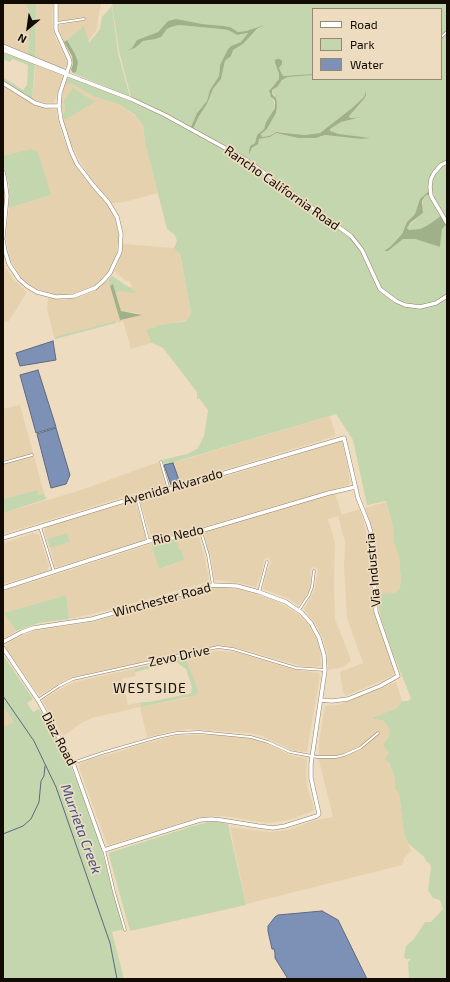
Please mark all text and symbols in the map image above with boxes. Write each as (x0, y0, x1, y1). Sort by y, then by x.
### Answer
north arrow (8, 8, 48, 48)
legend (312, 8, 442, 80)
text: Road (350, 17, 378, 31)
text: N (15, 31, 29, 47)
text: Park (350, 37, 375, 51)
text: Water (350, 57, 384, 71)
street label: Rancho California Road (222, 142, 342, 234)
street label: Avenida Alvarado (121, 465, 225, 509)
street label: Rio Nedo (151, 521, 205, 549)
street label: Via Industria (362, 532, 384, 608)
street label: Winchester Road (111, 579, 213, 621)
street label: Zevo Drive (147, 642, 211, 670)
district label: WESTSIDE (113, 680, 187, 696)
street label: Diaz Road (38, 710, 80, 768)
water label: Murrieta Creek (57, 782, 105, 876)

